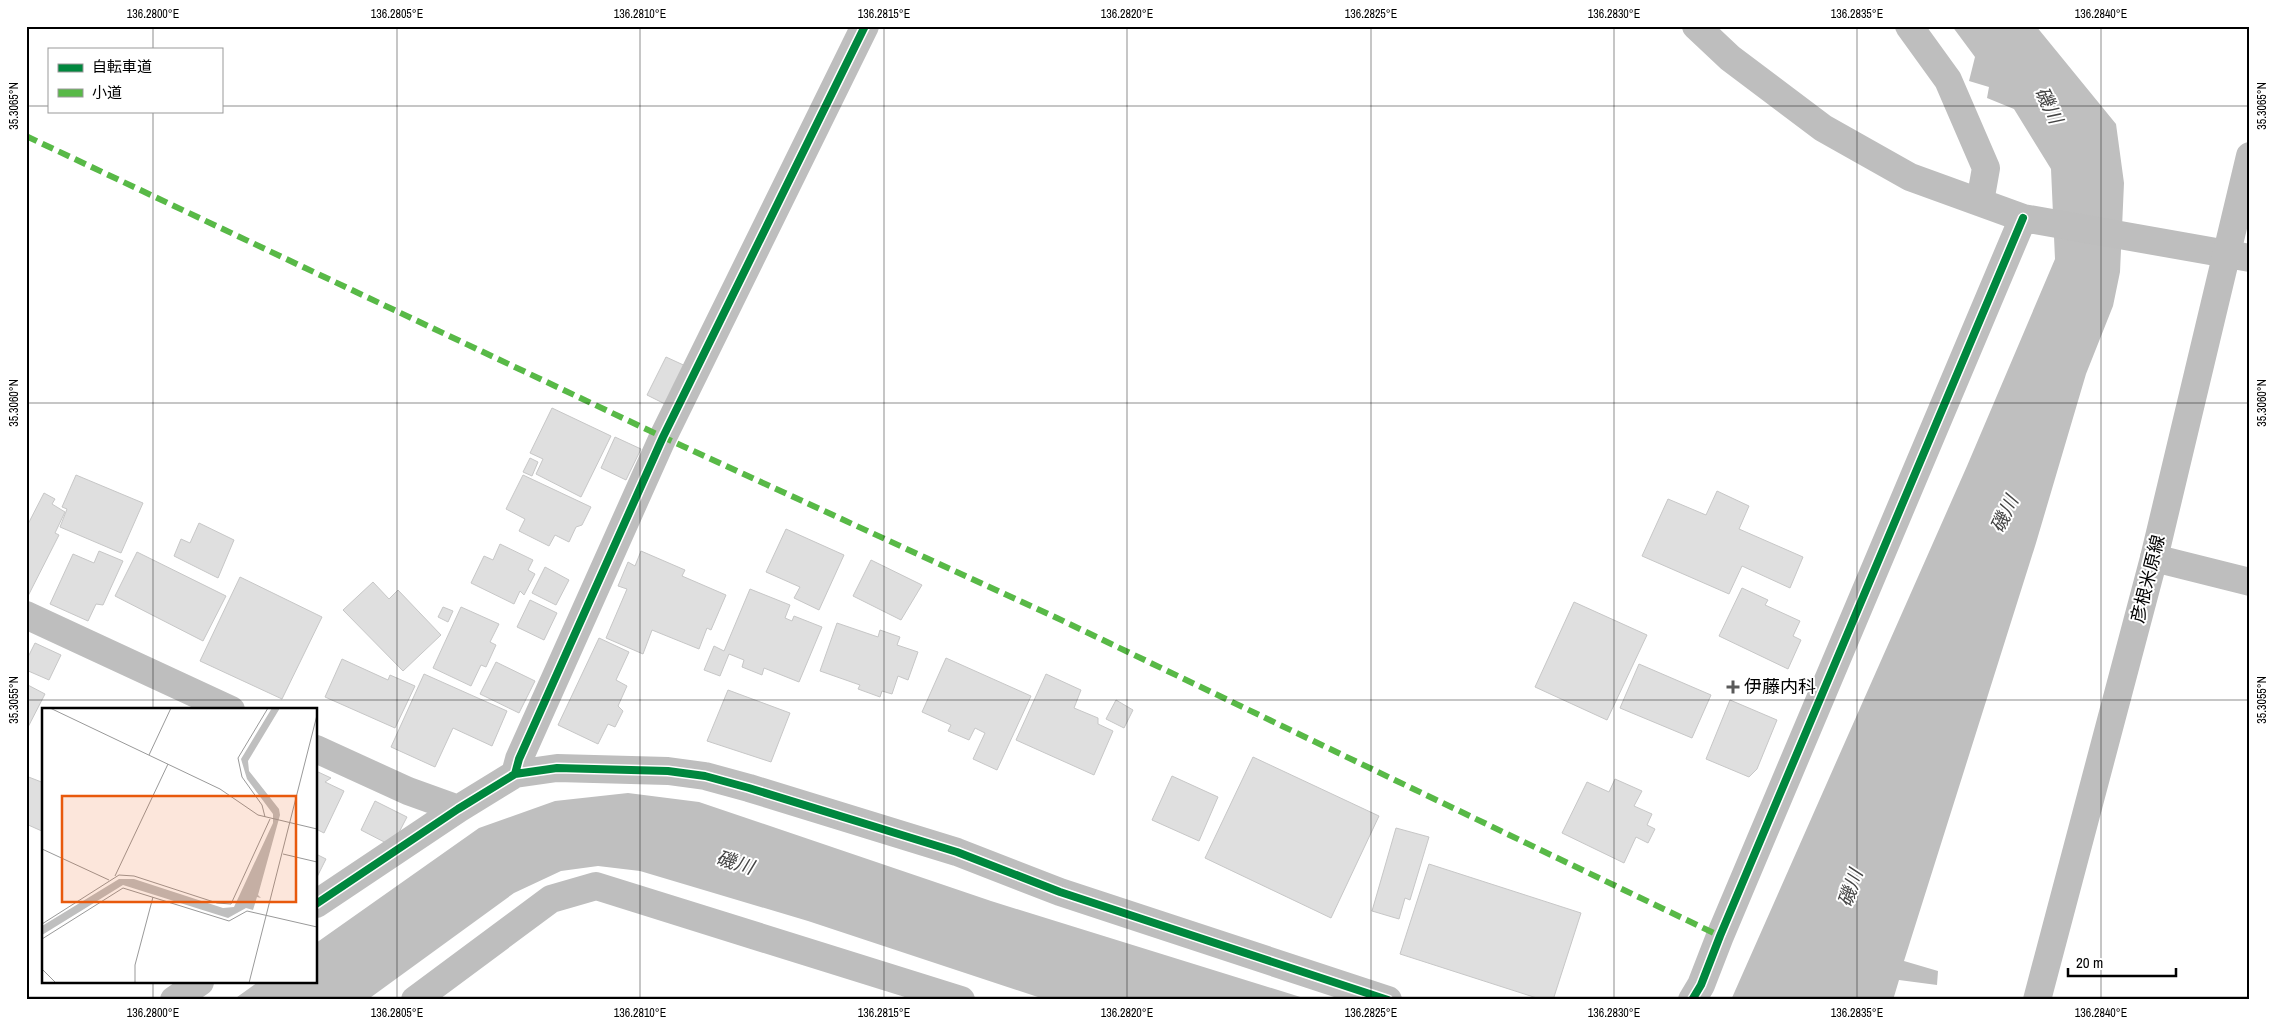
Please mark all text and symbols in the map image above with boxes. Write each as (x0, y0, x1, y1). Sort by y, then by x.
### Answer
text: 136.2800°E (127, 6, 179, 22)
text: 136.2805°E (371, 6, 423, 22)
text: 136.2810°E (614, 6, 666, 22)
text: 136.2815°E (858, 6, 910, 22)
text: 136.2820°E (1101, 6, 1153, 22)
text: 136.2825°E (1345, 6, 1397, 22)
text: 136.2830°E (1588, 6, 1640, 22)
text: 136.2835°E (1831, 6, 1883, 22)
text: 136.2840°E (2075, 6, 2127, 22)
legend (48, 48, 222, 112)
text: 自転車道 (92, 56, 152, 77)
text: 35.3065°N (6, 82, 22, 130)
text: 小道 (92, 82, 122, 103)
water label: 磯川 (2029, 82, 2070, 130)
text: 35.3065°N (2254, 82, 2270, 130)
text: 35.3060°N (6, 379, 22, 427)
text: 35.3060°N (2254, 379, 2270, 427)
water label: 磯川 (1984, 489, 2025, 537)
street label: 彦根米原線 (2124, 532, 2171, 626)
place label: 伊藤内科 (1744, 674, 1816, 699)
text: 35.3055°N (6, 676, 22, 724)
text: 35.3055°N (2254, 676, 2270, 724)
marker: 伊藤内科 (1726, 680, 1740, 694)
inset map (42, 708, 318, 984)
water label: 磯川 (713, 844, 759, 881)
water label: 磯川 (1832, 864, 1869, 910)
scale bar (2068, 946, 2176, 978)
text: 20 m (2076, 952, 2103, 973)
text: 136.2800°E (127, 1005, 179, 1021)
text: 136.2805°E (371, 1005, 423, 1021)
text: 136.2810°E (614, 1005, 666, 1021)
text: 136.2815°E (858, 1005, 910, 1021)
text: 136.2820°E (1101, 1005, 1153, 1021)
text: 136.2825°E (1345, 1005, 1397, 1021)
text: 136.2830°E (1588, 1005, 1640, 1021)
text: 136.2835°E (1831, 1005, 1883, 1021)
text: 136.2840°E (2075, 1005, 2127, 1021)

